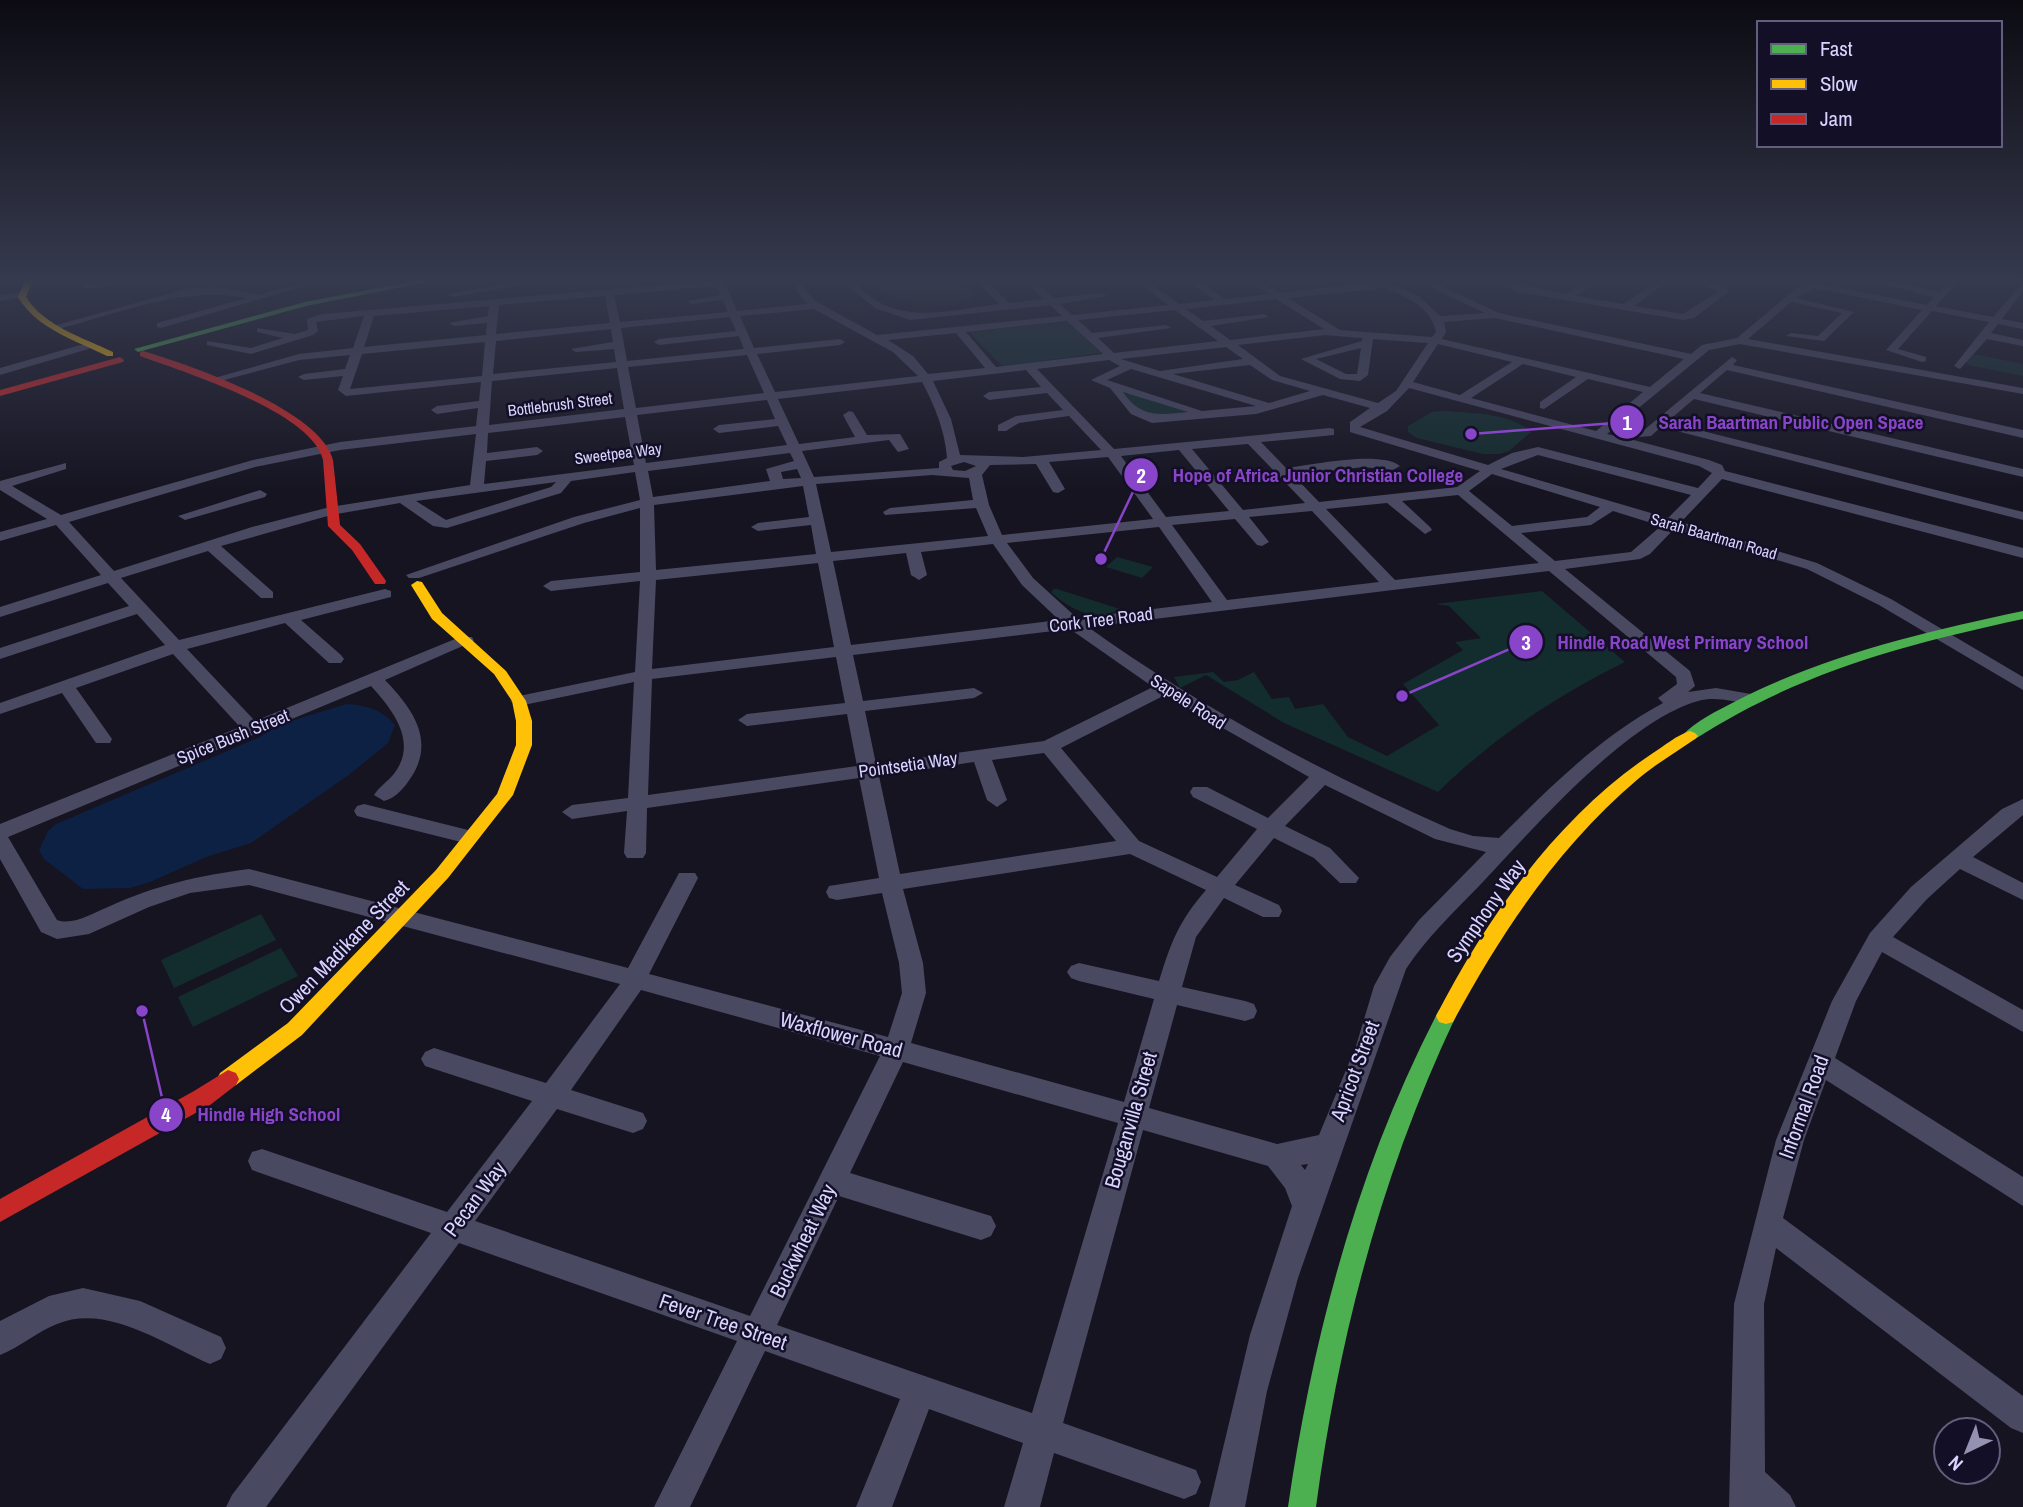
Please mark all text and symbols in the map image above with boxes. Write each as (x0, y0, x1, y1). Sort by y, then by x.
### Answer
legend (1757, 21, 2002, 147)
text: Fast (1820, 34, 1853, 63)
text: Slow (1820, 69, 1858, 98)
text: Jam (1820, 104, 1853, 133)
street label: Bottlebrush Street (507, 387, 614, 421)
callout: Sarah Baartman Public Open Space (1609, 402, 1937, 442)
text: 1 (1622, 408, 1632, 437)
text: Sarah Baartman Public Open Space (1659, 409, 1924, 435)
street label: Sweetpea Way (573, 437, 663, 469)
callout: Hope of Africa Junior Christian College (1124, 455, 1477, 495)
text: 2 (1136, 461, 1146, 490)
text: Hope of Africa Junior Christian College (1173, 462, 1463, 488)
street label: Sarah Baartman Road (1648, 507, 1780, 565)
street label: Cork Tree Road (1048, 601, 1154, 638)
callout: Hindle Road West Primary School (1508, 622, 1822, 662)
text: 3 (1521, 628, 1531, 657)
text: Hindle Road West Primary School (1558, 629, 1808, 655)
street label: Sapele Road (1146, 668, 1231, 735)
street label: Spice Bush Street (173, 703, 293, 770)
street label: Pointsetia Way (857, 745, 960, 784)
street label: Symphony Way (1439, 853, 1532, 968)
street label: Owen Madikane Street (272, 873, 415, 1020)
street label: Waxflower Road (777, 1004, 906, 1065)
street label: Apricot Street (1323, 1016, 1386, 1126)
street label: Bouganvilla Street (1097, 1048, 1164, 1192)
street label: Informal Road (1771, 1051, 1836, 1163)
callout: Hindle High School (149, 1095, 354, 1135)
text: 4 (161, 1100, 171, 1129)
text: Hindle High School (198, 1101, 340, 1127)
street label: Pecan Way (437, 1155, 513, 1242)
street label: Buckwheat Way (763, 1179, 843, 1302)
street label: Fever Tree Street (655, 1286, 791, 1357)
north arrow (1932, 1416, 2002, 1486)
text: N (1942, 1450, 1968, 1477)

